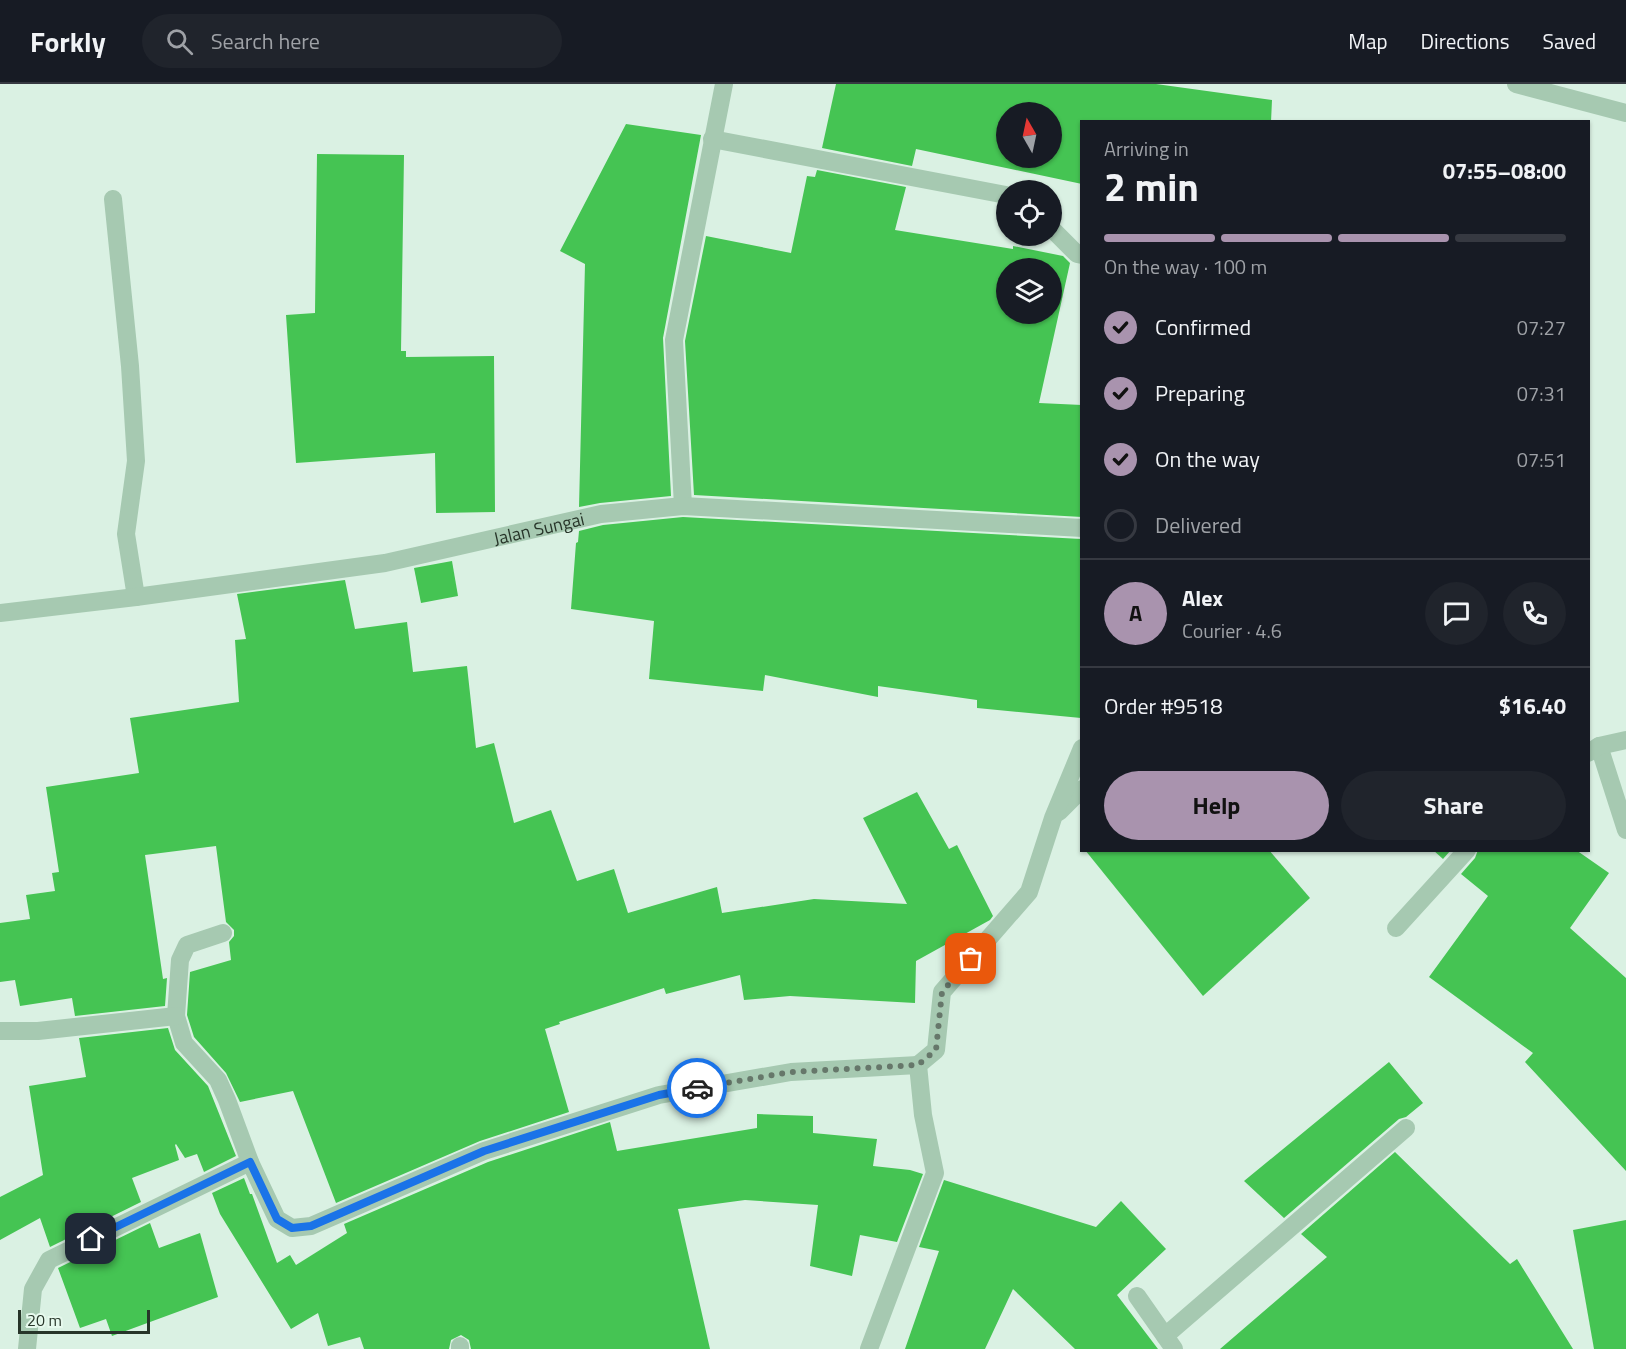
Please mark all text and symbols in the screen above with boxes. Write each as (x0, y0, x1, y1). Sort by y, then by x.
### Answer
search box (142, 14, 562, 68)
text: Forkly (30, 20, 106, 63)
text: Search here (211, 24, 320, 58)
icon: search (163, 25, 196, 58)
text: Map (1348, 25, 1388, 57)
text: Directions (1421, 25, 1510, 57)
text: Saved (1543, 25, 1596, 57)
north arrow (996, 102, 1062, 168)
map controls (996, 102, 1062, 324)
text: Arriving in (1104, 133, 1189, 164)
text: 07:55–08:00 (1443, 154, 1566, 188)
text: 2 min (1104, 157, 1199, 216)
button: locate (996, 180, 1062, 246)
text: On the way · 100 m (1104, 251, 1267, 282)
button: layers (996, 258, 1062, 324)
text: Confirmed (1155, 310, 1251, 344)
icon: check (1104, 311, 1137, 344)
text: 07:27 (1517, 312, 1566, 343)
text: Preparing (1155, 376, 1245, 410)
icon: check (1104, 377, 1137, 410)
text: 07:31 (1517, 378, 1566, 409)
text: On the way (1155, 442, 1260, 476)
icon: check (1104, 443, 1137, 476)
text: 07:51 (1517, 444, 1566, 475)
street label: Jalan Sungai (491, 505, 587, 551)
text: Delivered (1155, 508, 1242, 542)
text: Alex (1182, 581, 1223, 615)
button: chat (1425, 582, 1488, 645)
button: phone (1503, 582, 1566, 645)
text: A (1129, 596, 1142, 630)
text: Courier · 4.6 (1182, 615, 1282, 646)
text: Order #9518 (1104, 689, 1223, 723)
text: $16.40 (1499, 689, 1566, 723)
button: Help (1104, 771, 1329, 840)
button: Share (1341, 771, 1566, 840)
pin (945, 933, 996, 984)
icon: bag (954, 942, 987, 975)
courier (667, 1058, 727, 1118)
icon: car (681, 1072, 714, 1105)
pin (65, 1213, 116, 1264)
icon: home (74, 1222, 107, 1255)
scale bar (18, 1307, 150, 1334)
text: 20 m (27, 1308, 62, 1332)

